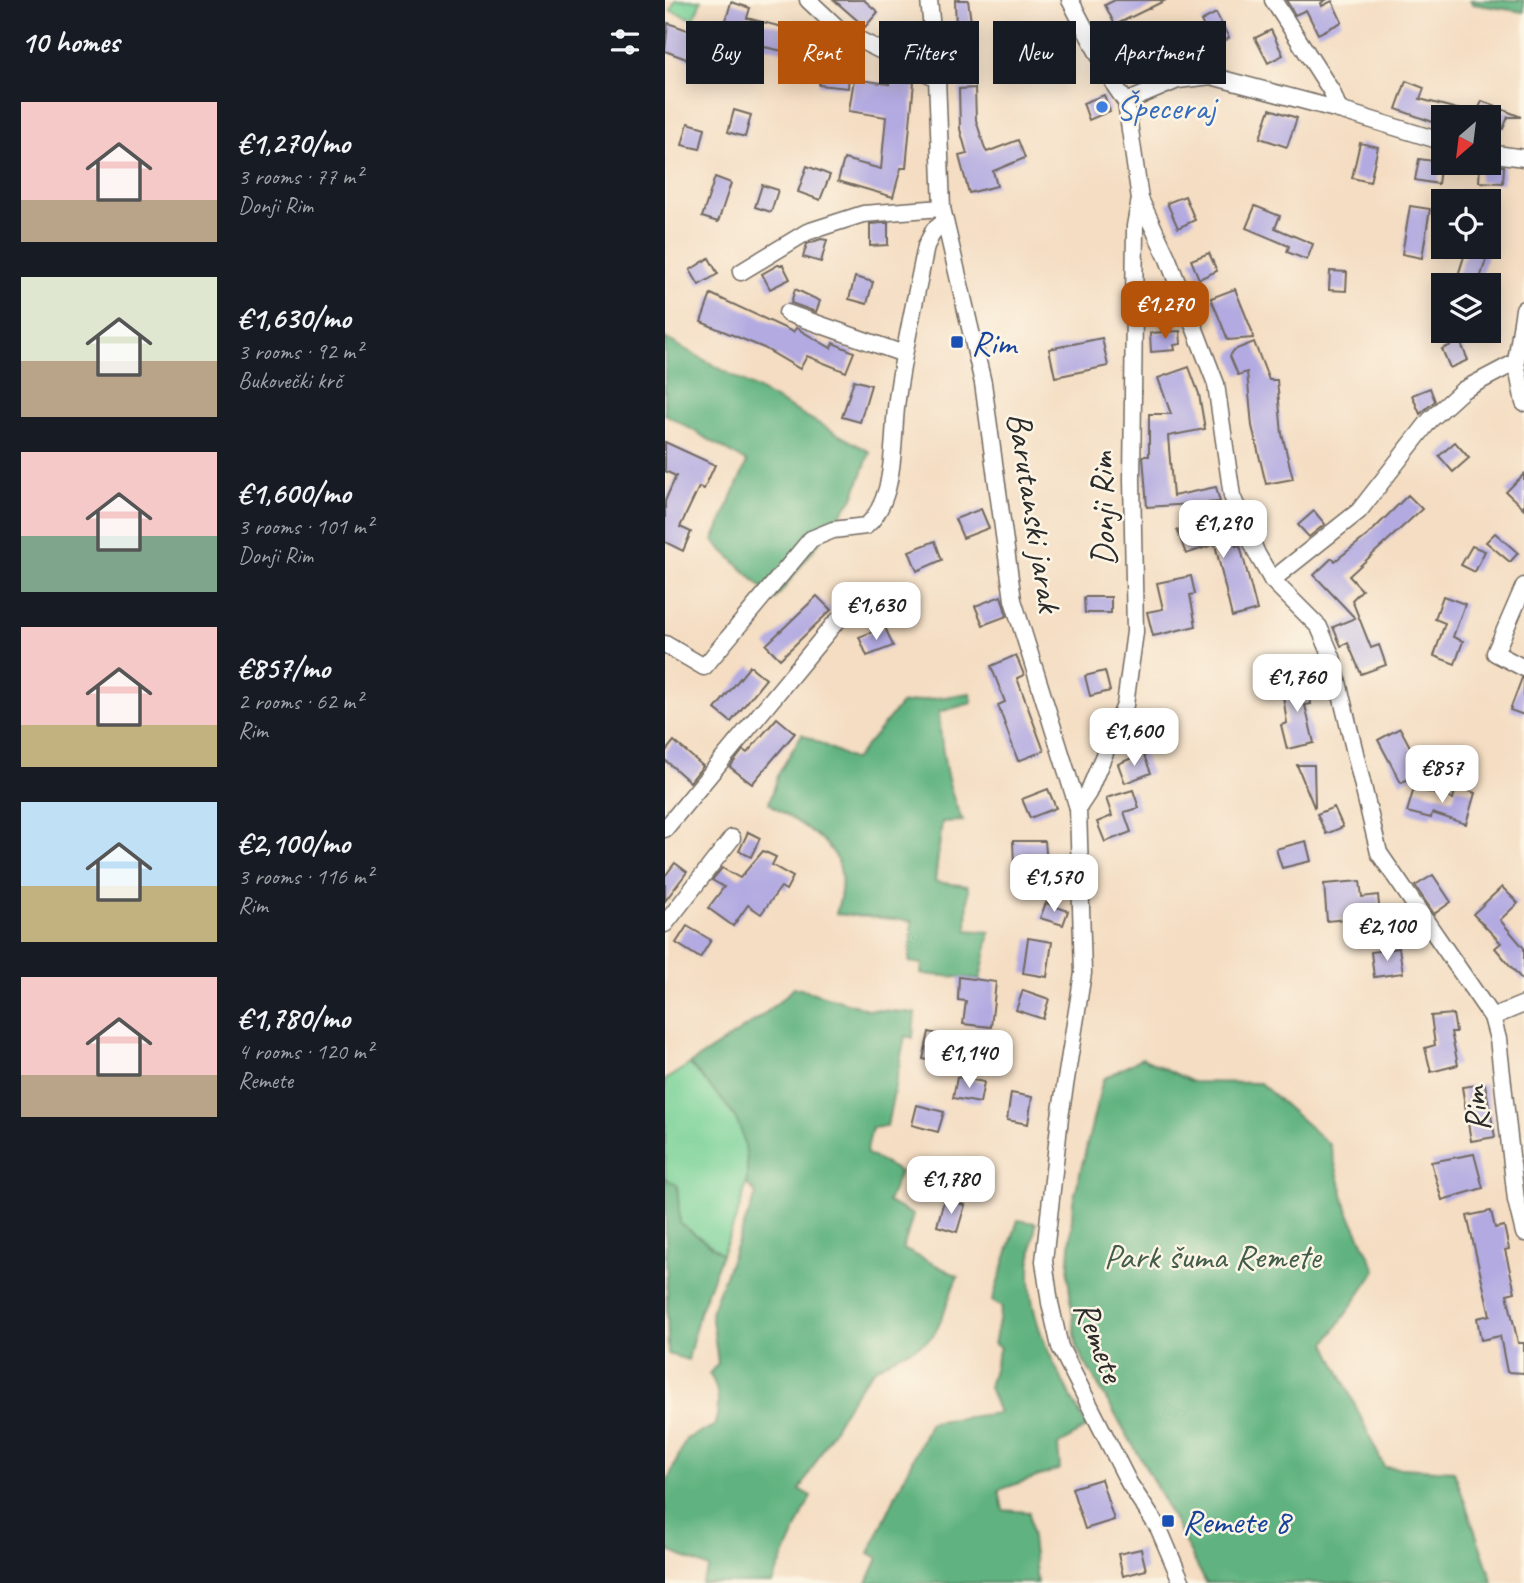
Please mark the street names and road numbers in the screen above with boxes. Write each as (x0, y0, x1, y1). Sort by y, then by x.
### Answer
street label: Barutanski jarak (997, 409, 1073, 617)
street label: Donji Rim (1079, 450, 1126, 567)
street label: Rim (1450, 1082, 1501, 1135)
street label: Remete (1064, 1294, 1136, 1391)

